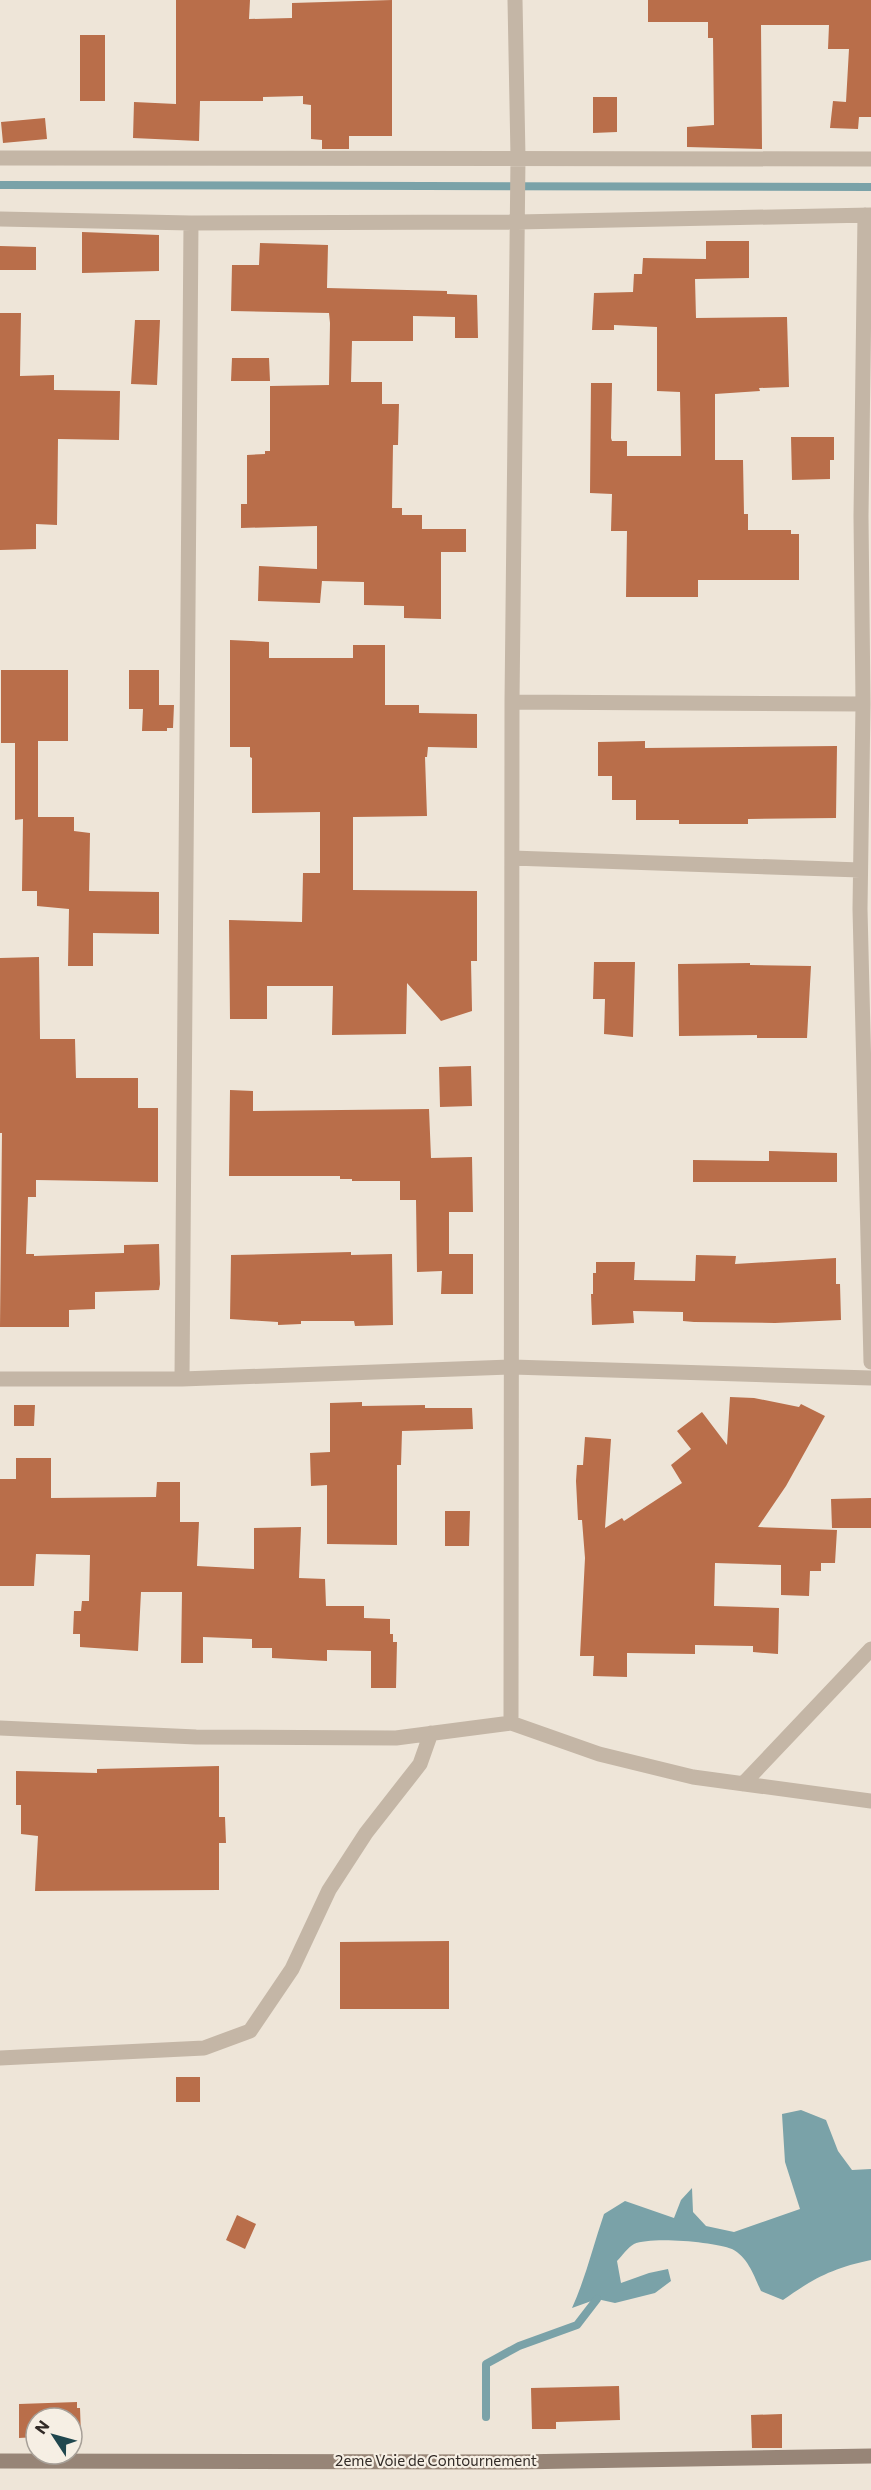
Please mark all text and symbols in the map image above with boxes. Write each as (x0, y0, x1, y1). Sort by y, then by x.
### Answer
north arrow (24, 2406, 84, 2466)
text: N (30, 2416, 53, 2437)
street label: 2eme Voie de Contournement (335, 2451, 537, 2469)

